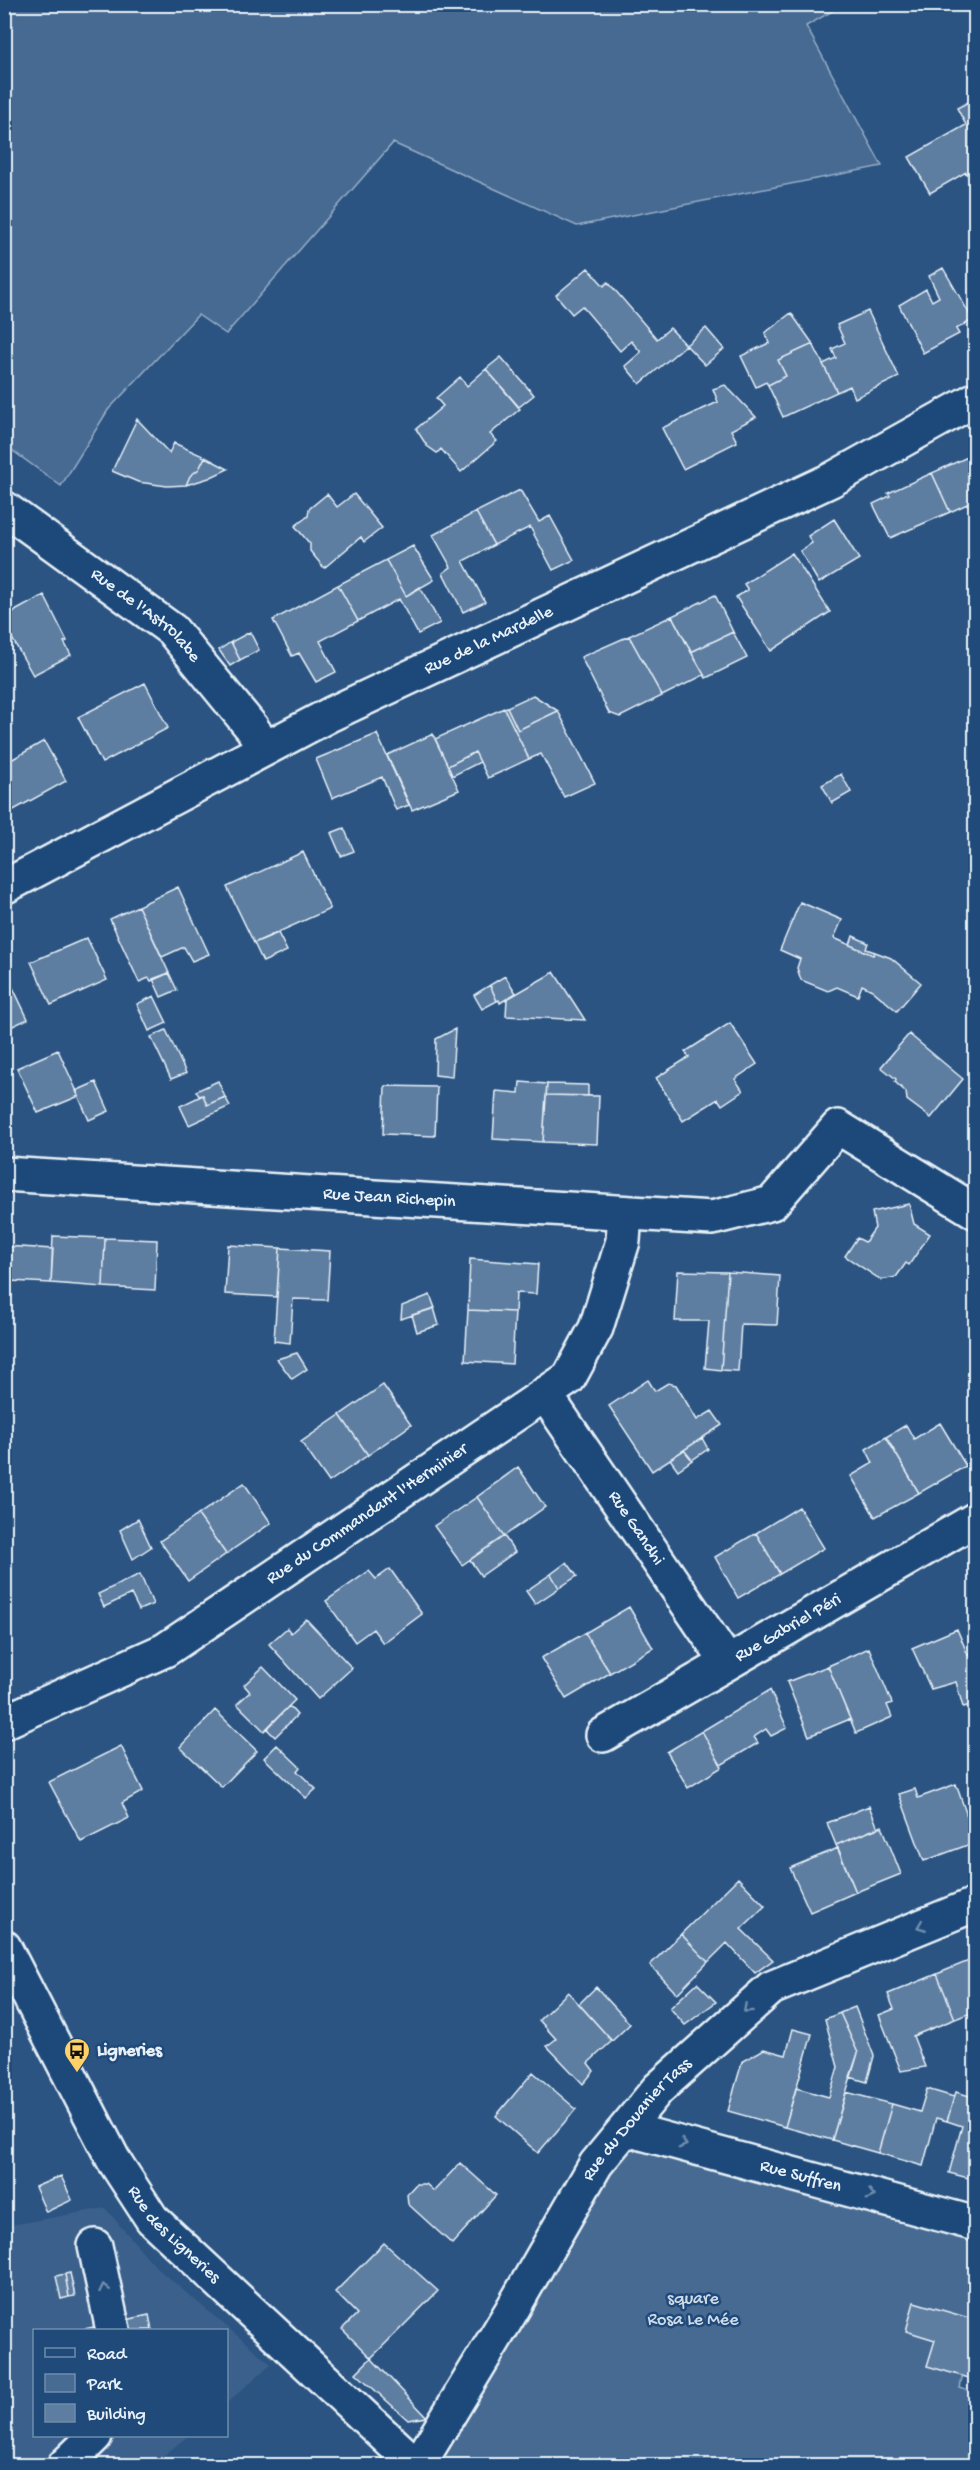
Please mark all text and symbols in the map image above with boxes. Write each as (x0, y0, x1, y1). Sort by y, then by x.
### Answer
street label: Rue de l'Astrolabe (86, 564, 205, 667)
street label: Rue de la Mardelle (421, 601, 557, 679)
street label: Rue Jean Richepin (322, 1183, 457, 1213)
street label: Rue du Commandant l'Herminier (263, 1438, 473, 1589)
street label: Rue Gandhi (603, 1487, 669, 1569)
street label: Rue Gabriel Péri (731, 1589, 845, 1667)
one-way arrow (917, 1919, 928, 1931)
one-way arrow (743, 2002, 754, 2013)
bus stop icon: Ligneries (62, 2036, 92, 2074)
place label: Ligneries (97, 2041, 163, 2062)
street label: Rue du Douanier Tass (578, 2053, 697, 2185)
one-way arrow (677, 2137, 688, 2149)
street label: Rue Suffren (758, 2155, 844, 2197)
street label: Rue des Ligneries (123, 2182, 226, 2289)
one-way arrow (866, 2188, 876, 2201)
one-way arrow (98, 2283, 111, 2293)
park label: square Rosa Le Mée (648, 2289, 739, 2331)
legend (33, 2329, 228, 2437)
text: Road (87, 2345, 128, 2366)
text: Park (86, 2375, 123, 2396)
text: Building (86, 2405, 146, 2426)

